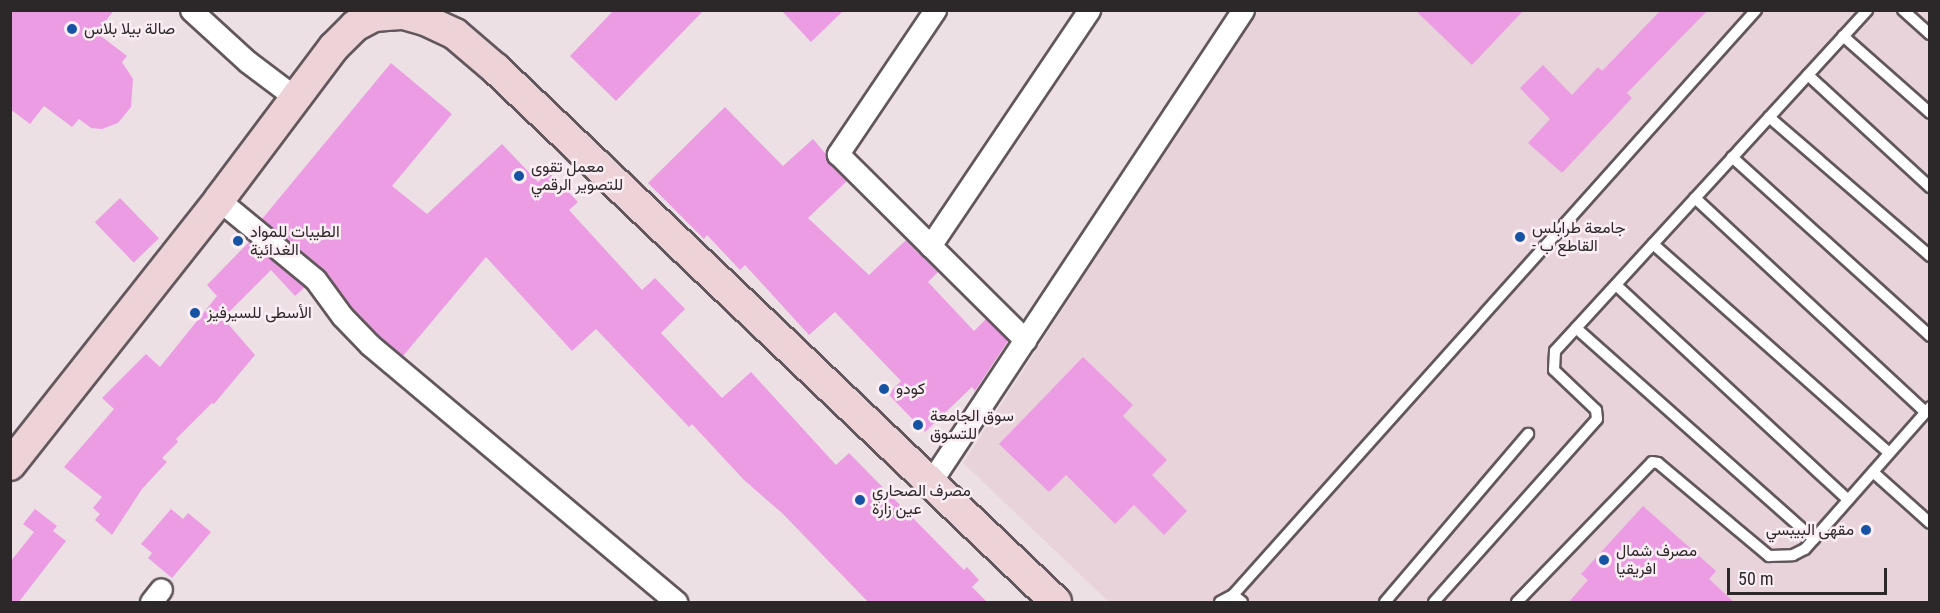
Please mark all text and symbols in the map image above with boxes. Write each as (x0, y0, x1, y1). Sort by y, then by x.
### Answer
place label: صالة بيلا بلاس (84, 19, 175, 39)
marker: صالة بيلا بلاس (65, 22, 79, 36)
place label: معمل تقوى للتصوير الرقمي (531, 157, 623, 195)
marker: معمل تقوى للتصوير الرقمي (512, 169, 526, 183)
place label: جامعة طرابلس - القاطع ب (1532, 218, 1625, 256)
place label: الطيبات للمواد الغدائية (250, 222, 340, 260)
marker: جامعة طرابلس - القاطع ب (1513, 230, 1527, 244)
marker: الطيبات للمواد الغدائية (231, 234, 245, 248)
place label: الأسطى للسيرفيز (207, 303, 312, 323)
marker: الأسطى للسيرفيز (188, 306, 202, 320)
place label: كودو (896, 379, 925, 399)
marker: كودو (877, 382, 891, 396)
place label: سوق الجامعة للتسوق (930, 406, 1014, 444)
marker: سوق الجامعة للتسوق (911, 418, 925, 432)
place label: مصرف الصحاري عين زارة (872, 481, 971, 519)
marker: مصرف الصحاري عين زارة (853, 493, 867, 507)
place label: مقهى البيبسي (1766, 520, 1854, 540)
marker: مقهى البيبسي (1859, 523, 1873, 537)
place label: مصرف شمال افريقيا (1616, 541, 1697, 579)
marker: مصرف شمال افريقيا (1597, 553, 1611, 567)
scale bar (1730, 556, 1890, 594)
text: 50 m (1738, 568, 1773, 589)

